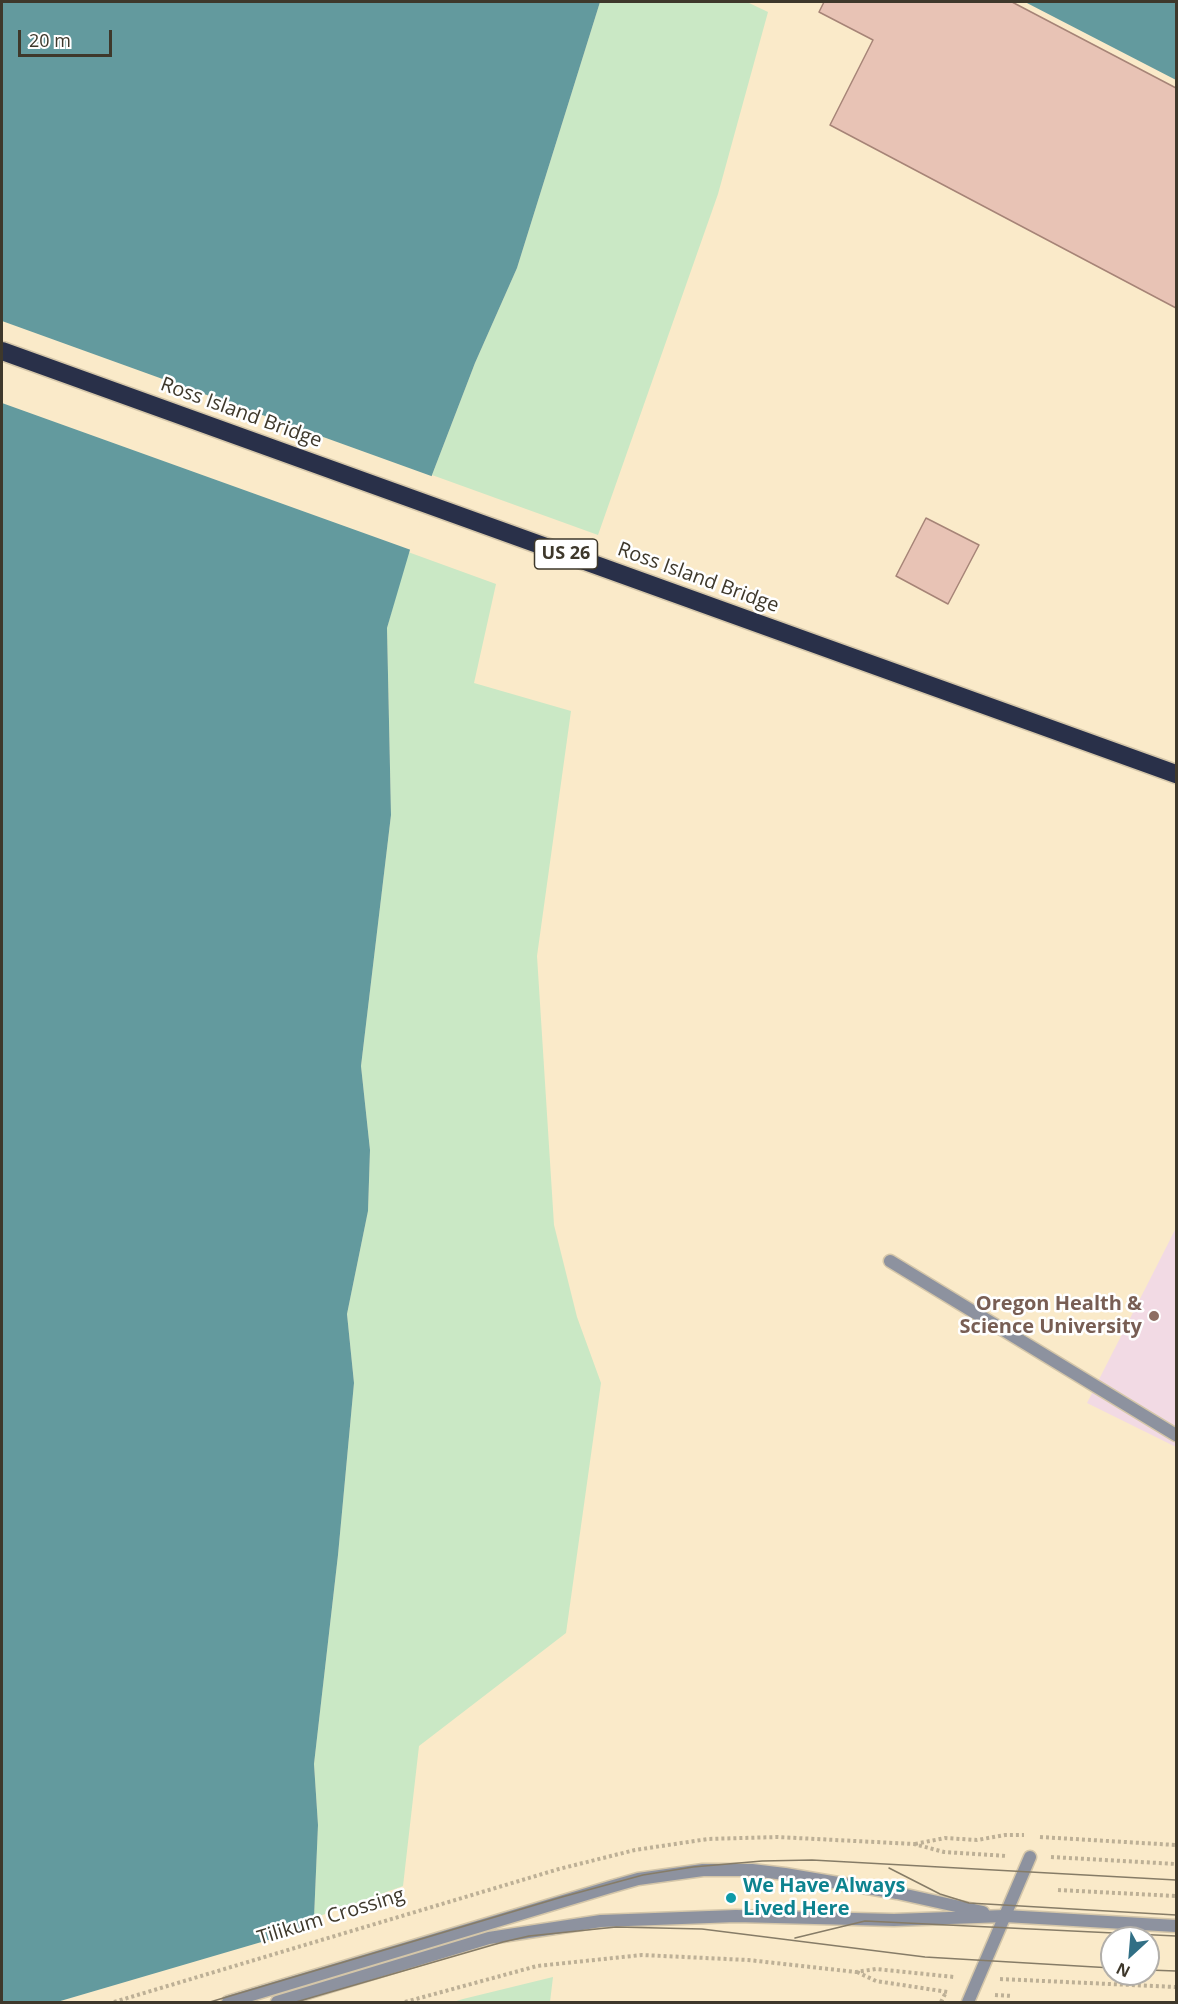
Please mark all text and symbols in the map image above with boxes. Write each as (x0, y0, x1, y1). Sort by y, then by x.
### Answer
scale bar (21, 18, 116, 56)
text: 20 m (29, 28, 71, 52)
street label: Ross Island Bridge (157, 373, 325, 453)
street label: Ross Island Bridge (614, 538, 782, 618)
road number: US 26 (534, 539, 598, 569)
place label: Oregon Health & Science University (960, 1292, 1142, 1339)
marker: Oregon Health & Science University (1147, 1309, 1161, 1323)
place label: We Have Always Lived Here (743, 1874, 906, 1921)
street label: Tilikum Crossing (254, 1883, 408, 1951)
marker: We Have Always Lived Here (724, 1891, 738, 1905)
north arrow (1100, 1926, 1160, 1986)
text: N (1112, 1958, 1134, 1983)

